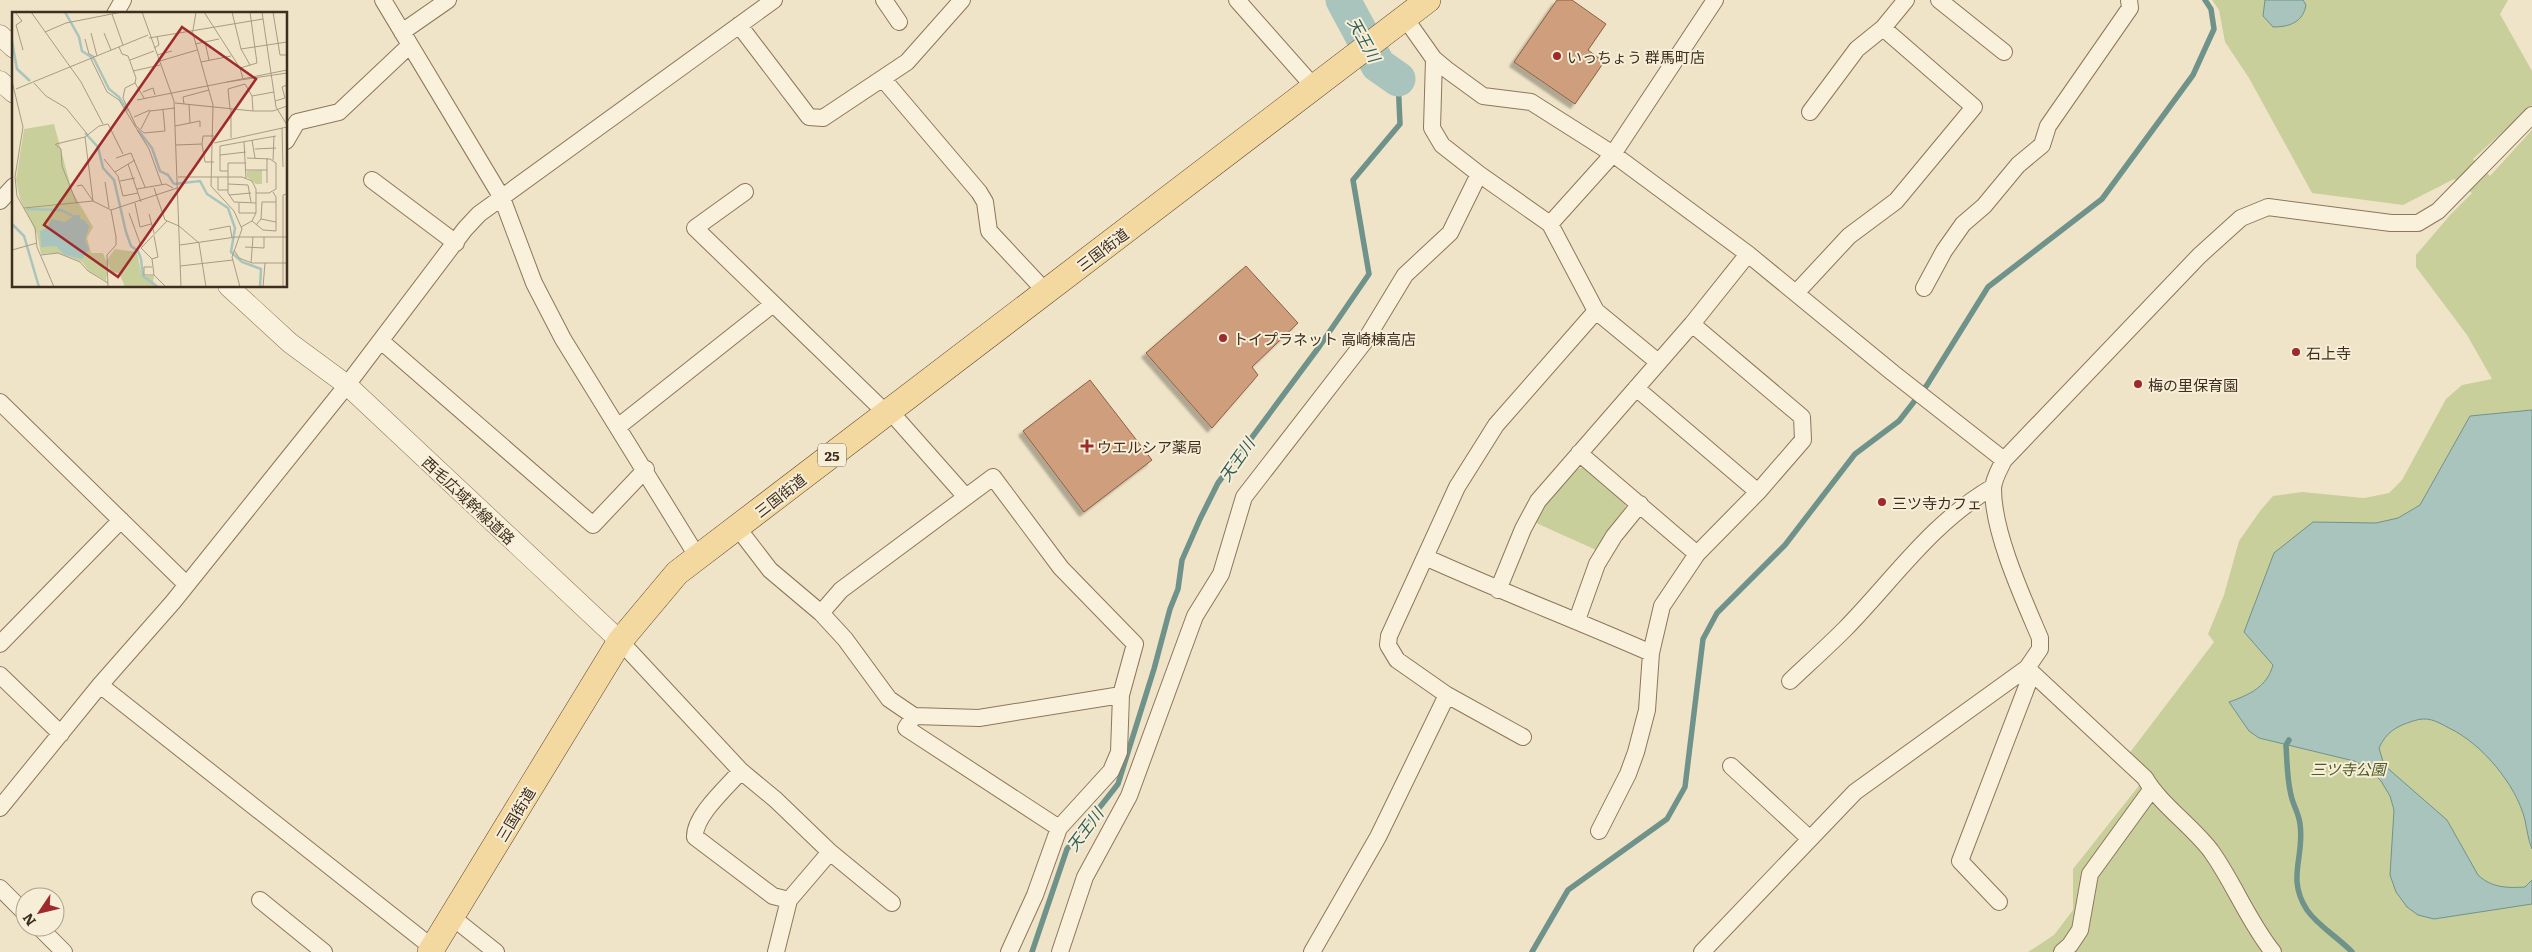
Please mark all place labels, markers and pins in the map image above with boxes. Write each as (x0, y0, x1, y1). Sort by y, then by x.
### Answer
place label: いっちょう 群馬町店 (1567, 45, 1705, 68)
marker: いっちょう 群馬町店 (1551, 50, 1563, 62)
place label: トイプラネット 高崎棟高店 (1233, 327, 1416, 350)
marker: トイプラネット 高崎棟高店 (1217, 332, 1229, 344)
place label: 石上寺 (2306, 341, 2351, 364)
marker: 石上寺 (2290, 346, 2302, 358)
place label: 梅の里保育園 (2148, 373, 2238, 396)
marker: 梅の里保育園 (2132, 378, 2144, 390)
place label: ウエルシア薬局 (1097, 435, 1202, 458)
marker: ウエルシア薬局 (1081, 440, 1093, 452)
place label: 三ツ寺カフェ (1892, 491, 1982, 514)
marker: 三ツ寺カフェ (1876, 496, 1888, 508)

